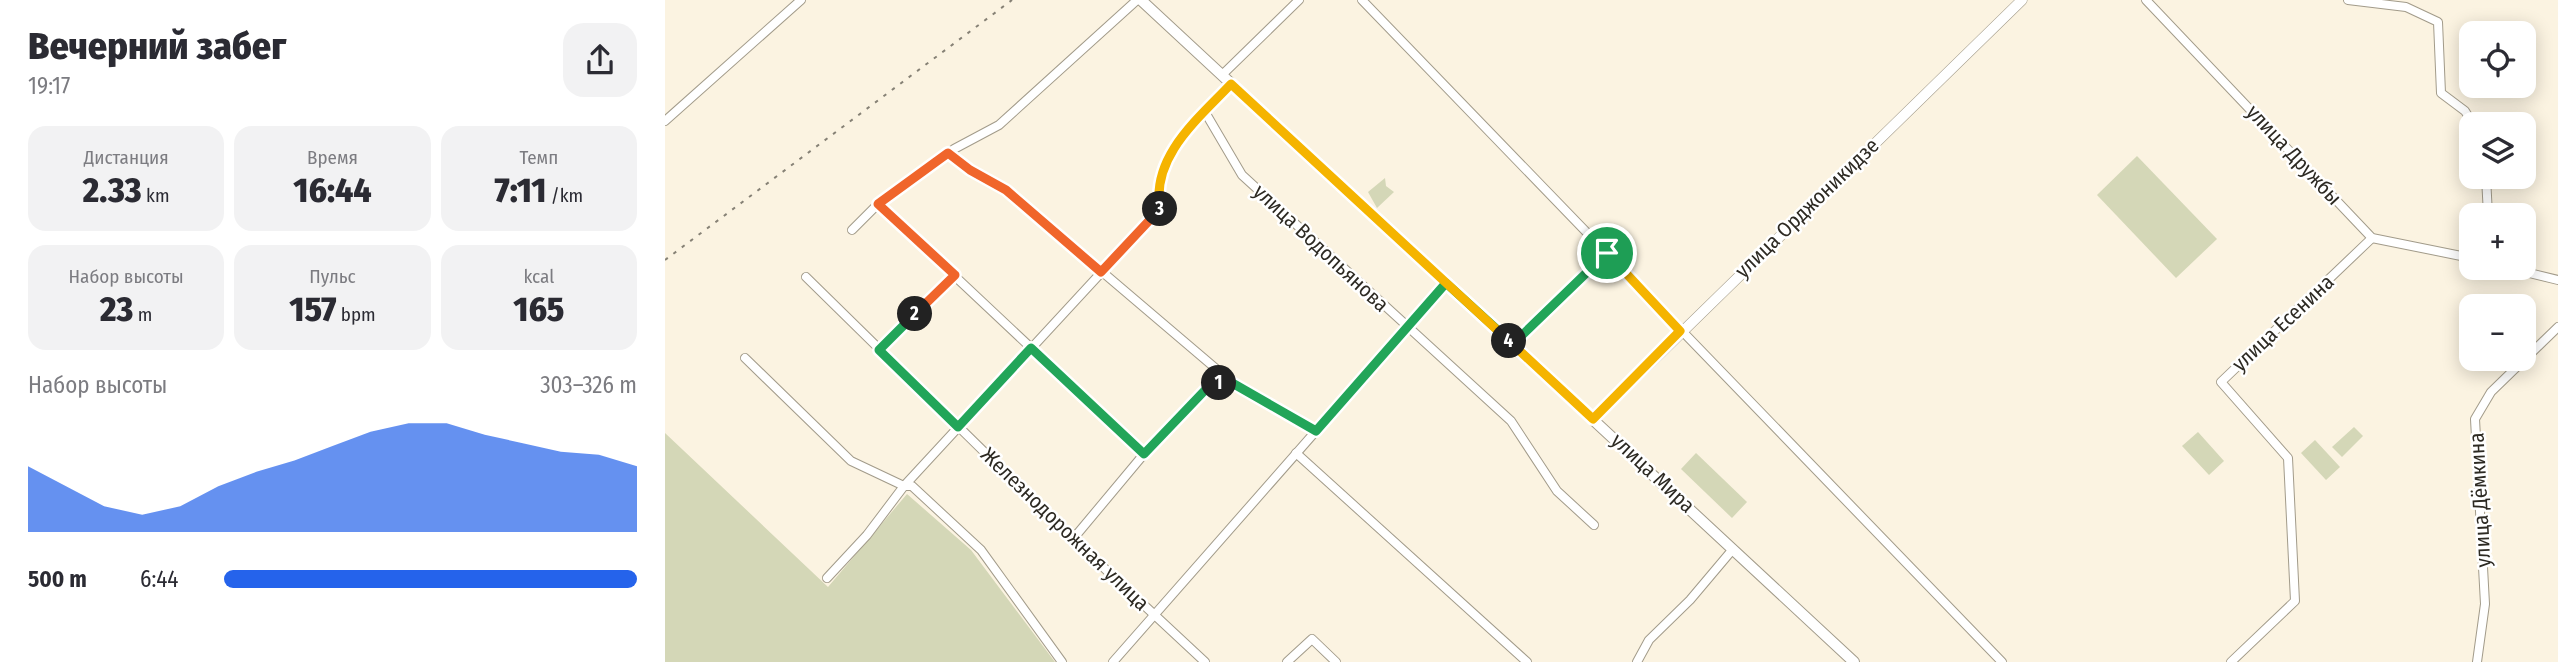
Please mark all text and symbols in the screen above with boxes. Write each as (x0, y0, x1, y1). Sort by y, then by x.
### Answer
map controls (2459, 21, 2536, 371)
button: locate (2459, 21, 2536, 98)
text: Вечерний забег (28, 23, 286, 69)
button: share (563, 23, 637, 97)
text: 19:17 (28, 72, 70, 100)
street label: улица Дружбы (2241, 99, 2347, 211)
button: layers (2459, 112, 2536, 189)
street label: улица Орджоникидзе (1729, 133, 1885, 283)
text: Дистанция (84, 146, 169, 169)
text: Время (307, 146, 358, 169)
text: Темп (519, 146, 558, 169)
text: 2.33 (83, 169, 142, 211)
text: 16:44 (293, 169, 372, 211)
text: 7:11 (495, 169, 546, 211)
street label: улица Водопьянова (1248, 179, 1394, 317)
text: km (142, 184, 170, 207)
text: /km (546, 184, 583, 207)
pin: 3 (1142, 192, 1177, 227)
text: 3 (1155, 197, 1164, 220)
button: + (2459, 203, 2536, 280)
pin (1577, 223, 1637, 283)
icon: arrive (1588, 234, 1626, 272)
text: Набор высоты (69, 265, 184, 288)
text: Пульс (309, 265, 356, 288)
text: kcal (523, 265, 554, 288)
street label: улица Есенина (2227, 269, 2339, 377)
text: 23 (100, 288, 133, 330)
text: 157 (289, 288, 336, 330)
text: 165 (513, 288, 564, 330)
button: − (2459, 294, 2536, 371)
pin: 2 (897, 296, 933, 332)
text: 2 (910, 302, 919, 325)
text: m (133, 303, 152, 326)
text: bpm (336, 303, 376, 326)
pin: 4 (1491, 324, 1527, 358)
text: 4 (1504, 329, 1513, 352)
pin: 1 (1201, 366, 1237, 400)
text: Набор высоты (28, 371, 167, 399)
text: 303–326 m (540, 371, 637, 399)
text: 1 (1214, 371, 1223, 394)
street label: улица Мира (1606, 428, 1700, 518)
street label: улица Дёмкина (2463, 432, 2497, 568)
street label: Железнодорожная улица (975, 442, 1155, 616)
text: 500 m (28, 565, 87, 593)
text: 6:44 (140, 565, 178, 593)

